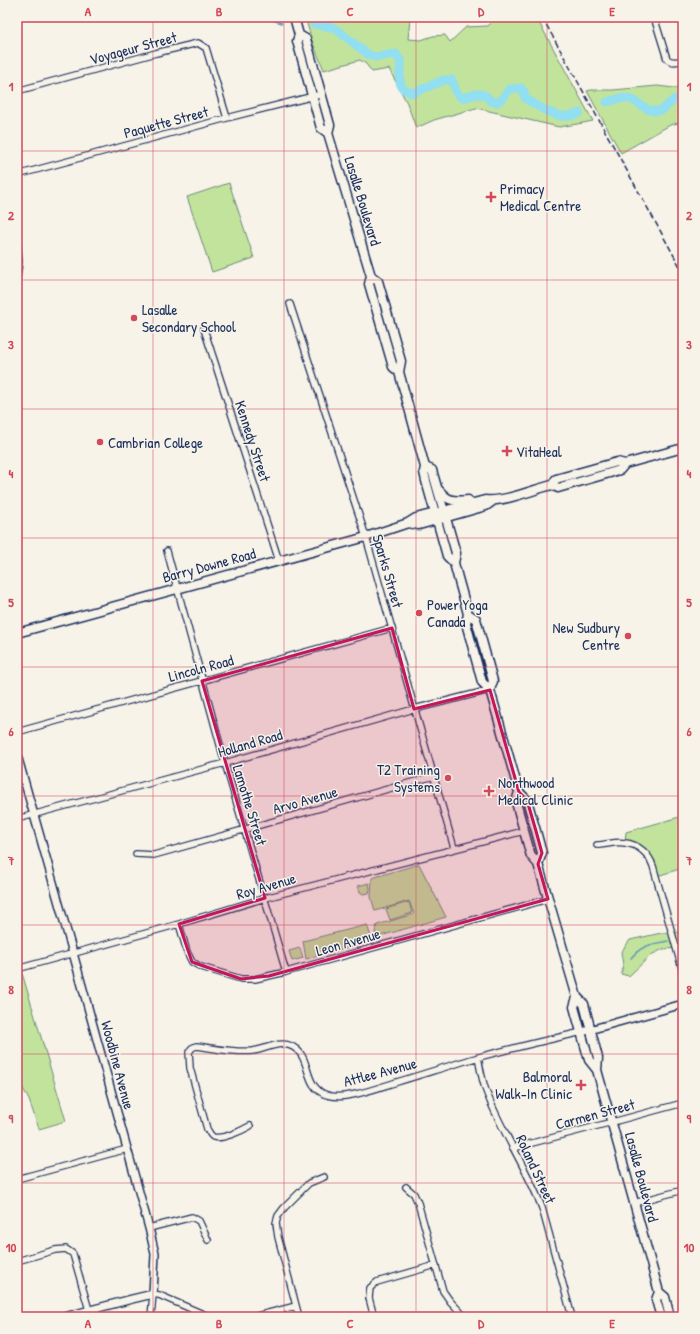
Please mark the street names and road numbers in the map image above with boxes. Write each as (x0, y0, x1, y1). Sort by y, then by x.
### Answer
street label: Voyageur Street (87, 26, 180, 70)
street label: Paquette Street (121, 100, 211, 143)
street label: Lasalle Boulevard (339, 154, 387, 248)
street label: Kennedy Street (230, 398, 276, 485)
street label: Sparks Street (368, 532, 409, 611)
street label: Barry Downe Road (160, 542, 258, 588)
street label: Lincoln Road (166, 649, 236, 687)
street label: Holland Road (215, 724, 285, 762)
street label: Lamothe Street (228, 762, 272, 849)
street label: Arvo Avenue (270, 781, 340, 819)
street label: Roy Avenue (234, 868, 298, 904)
street label: Leon Avenue (313, 923, 383, 961)
street label: Woodbine Avenue (96, 1018, 140, 1112)
street label: Attlee Avenue (341, 1052, 419, 1092)
street label: Carmen Street (553, 1093, 638, 1135)
street label: Lasalle Boulevard (620, 1130, 664, 1224)
street label: Roland Street (511, 1131, 561, 1208)

